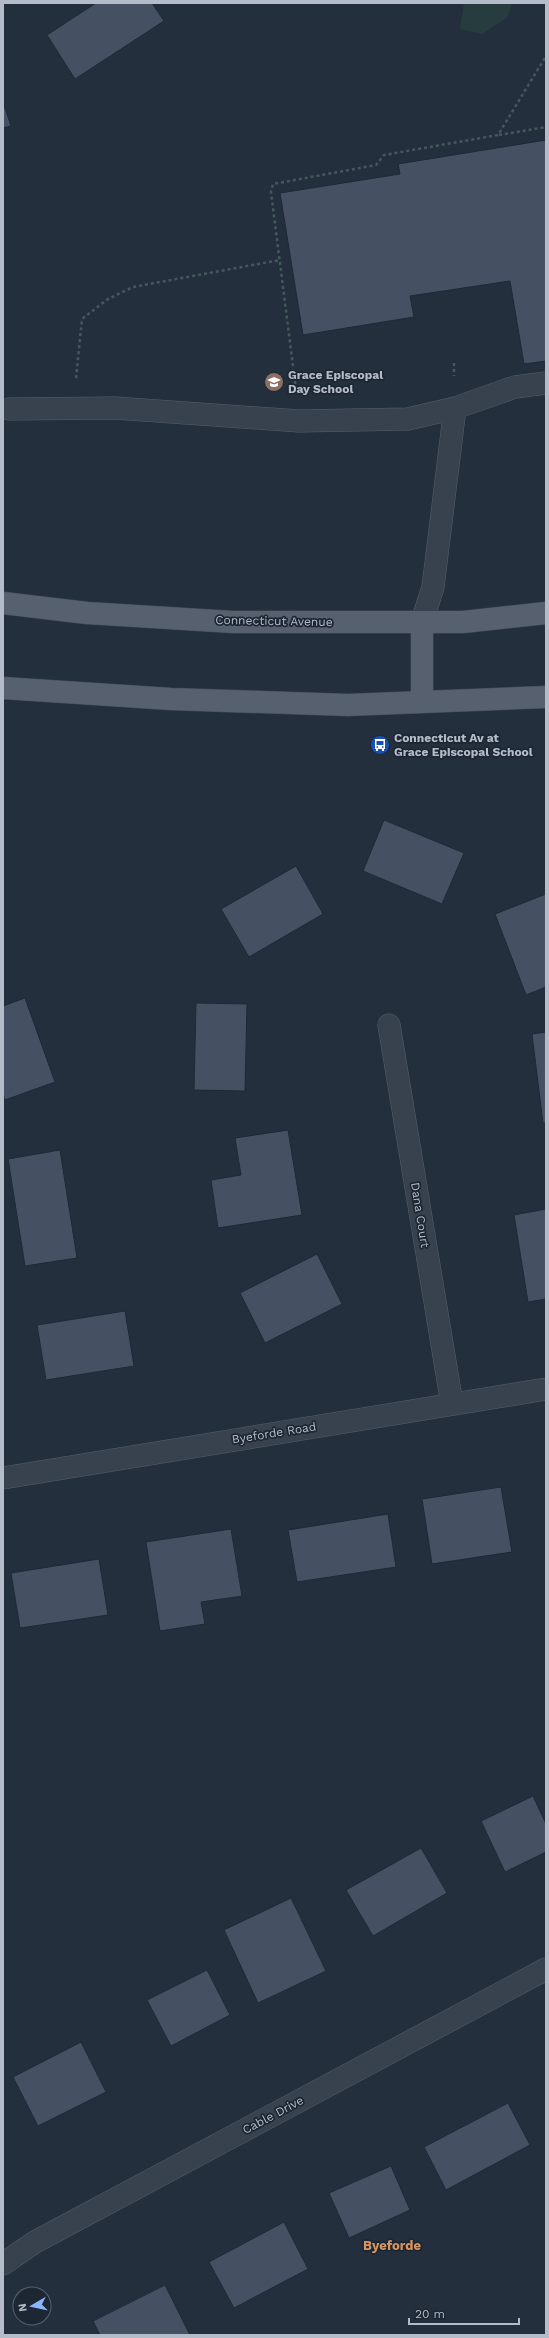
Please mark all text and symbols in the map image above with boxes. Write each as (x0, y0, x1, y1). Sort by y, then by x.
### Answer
place label: Grace Episcopal Day School (288, 368, 383, 396)
school or university icon: Grace Episcopal Day School (263, 371, 285, 393)
street label: Connecticut Avenue (215, 613, 333, 629)
place label: Connecticut Av at Grace Episcopal School (394, 731, 533, 759)
bus stop icon: Connecticut Av at Grace Episcopal School (369, 734, 391, 756)
street label: Dana Court (408, 1181, 432, 1249)
street label: Byeforde Road (231, 1419, 317, 1447)
street label: Cable Drive (240, 2093, 306, 2137)
district label: Byeforde (363, 2238, 421, 2253)
north arrow (12, 2286, 52, 2326)
scale bar (409, 2300, 519, 2326)
text: N (16, 2302, 30, 2313)
text: 20 m (415, 2307, 445, 2321)

